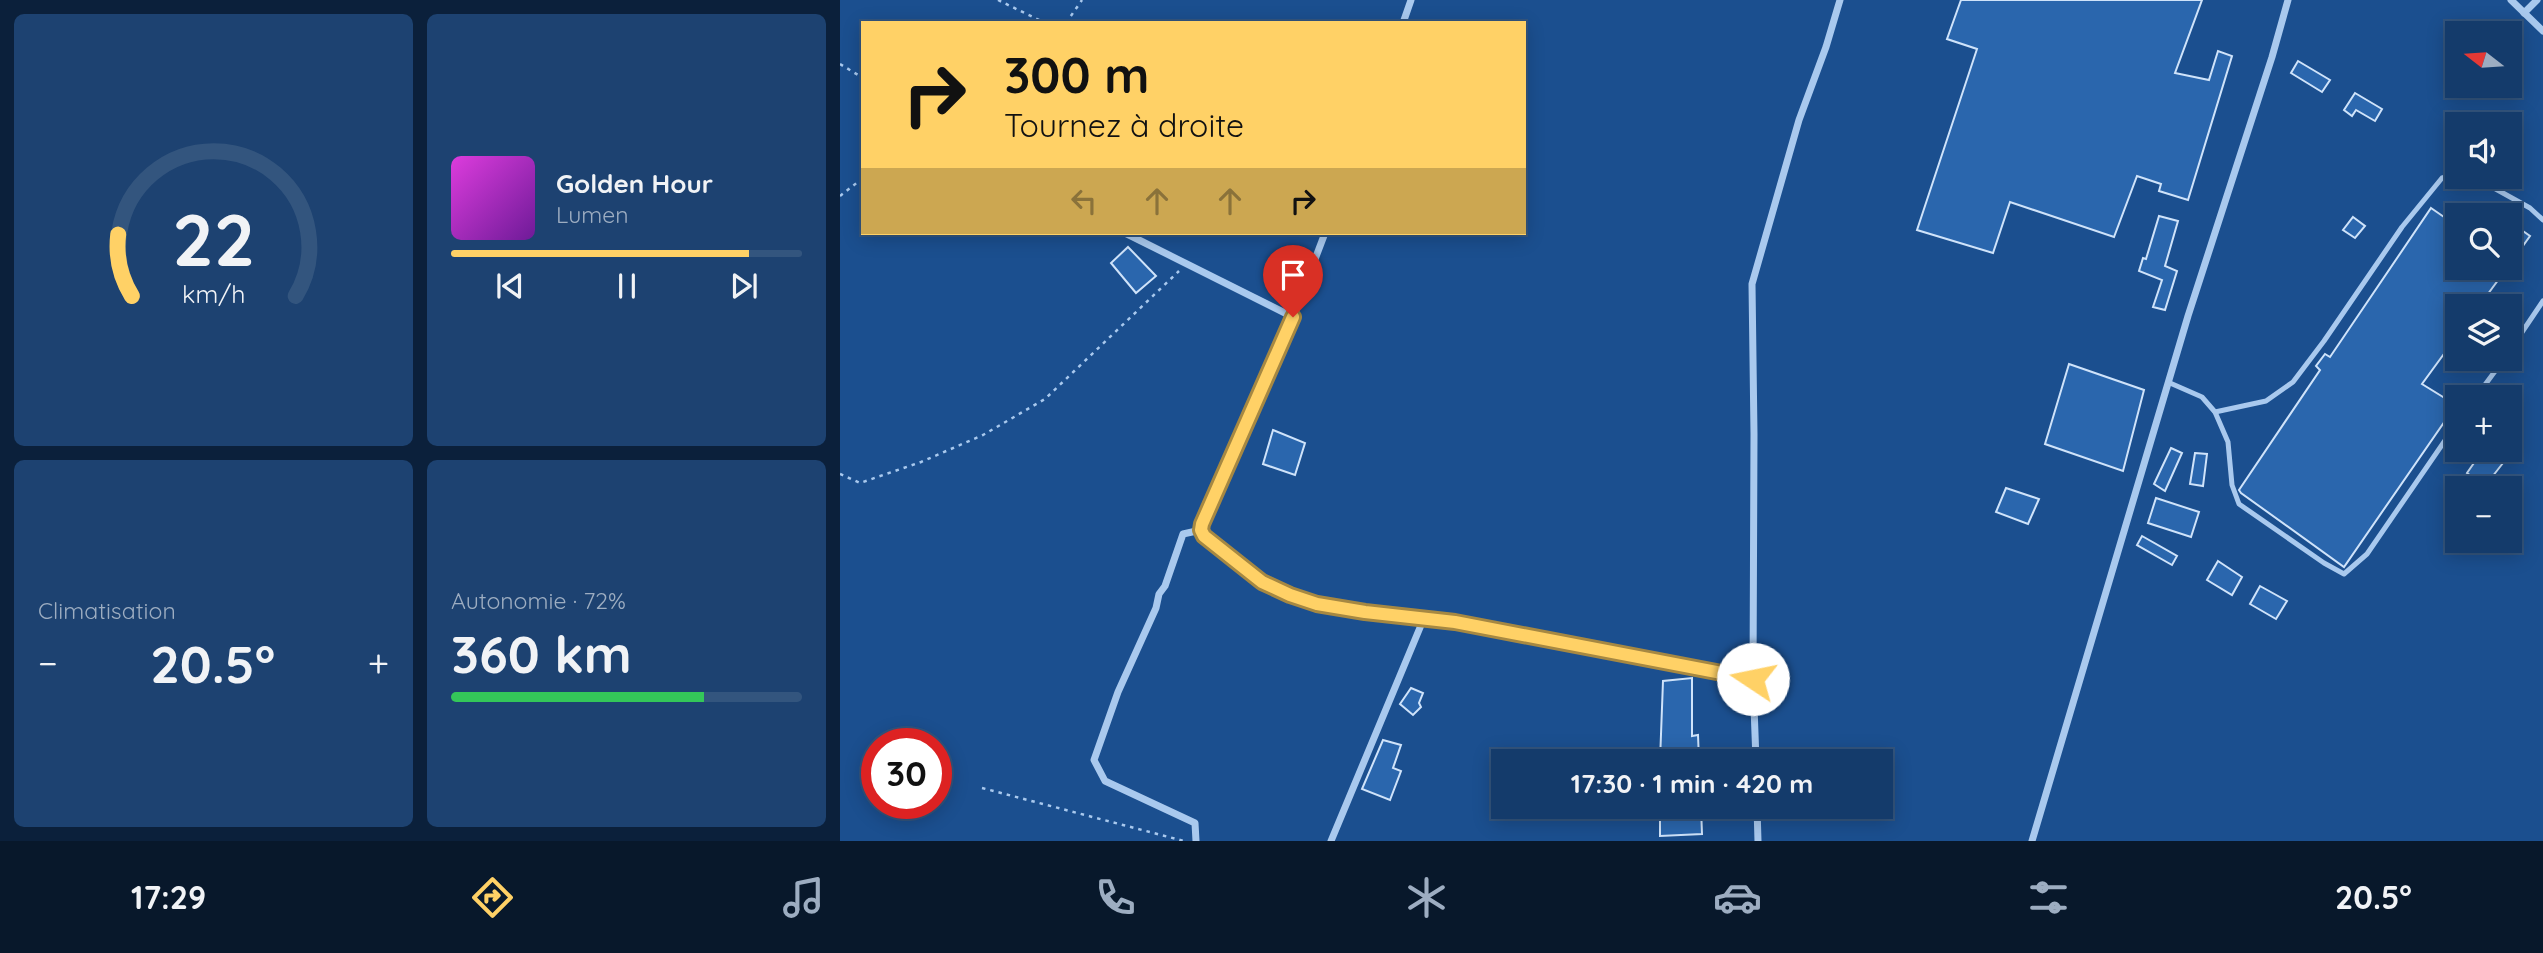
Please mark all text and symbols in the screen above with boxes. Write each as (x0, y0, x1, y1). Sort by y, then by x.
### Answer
north arrow (2445, 21, 2522, 98)
map controls (2445, 21, 2522, 553)
text: 300 m (1004, 44, 1149, 105)
icon: right (889, 49, 980, 140)
text: Tournez à droite (1004, 105, 1244, 145)
button: sound (2445, 112, 2522, 189)
text: Golden Hour (556, 167, 713, 200)
icon: left (1065, 182, 1103, 220)
icon: ahead (1138, 182, 1176, 220)
icon: ahead (1211, 182, 1249, 220)
icon: right (1284, 182, 1322, 220)
text: 22 (172, 194, 255, 285)
text: Lumen (556, 200, 629, 229)
button: search (2445, 203, 2522, 280)
pin (1263, 245, 1323, 317)
icon: arrive (1274, 256, 1312, 294)
icon: previous (491, 267, 529, 305)
icon: pause (608, 267, 646, 305)
icon: next (725, 267, 763, 305)
text: km/h (182, 278, 245, 309)
button: layers (2445, 294, 2522, 371)
button: + (2445, 385, 2522, 462)
button: − (2445, 476, 2522, 553)
text: Autonomie · 72% (451, 586, 626, 615)
text: Climatisation (38, 596, 176, 625)
text: 360 km (451, 621, 632, 686)
text: 20.5° (150, 631, 275, 696)
text: − (38, 639, 58, 687)
text: + (368, 639, 389, 687)
position arrow (1716, 642, 1790, 716)
speed limit sign: 30 (861, 728, 952, 819)
text: 17:30 · 1 min · 420 m (1571, 767, 1813, 800)
icon: directions (468, 873, 517, 922)
icon: music (779, 873, 828, 922)
icon: phone (1091, 873, 1140, 922)
icon: climate (1402, 873, 1451, 922)
icon: car (1713, 873, 1762, 922)
icon: filters (2024, 873, 2073, 922)
text: 17:29 (131, 877, 206, 917)
text: 20.5° (2335, 877, 2412, 917)

